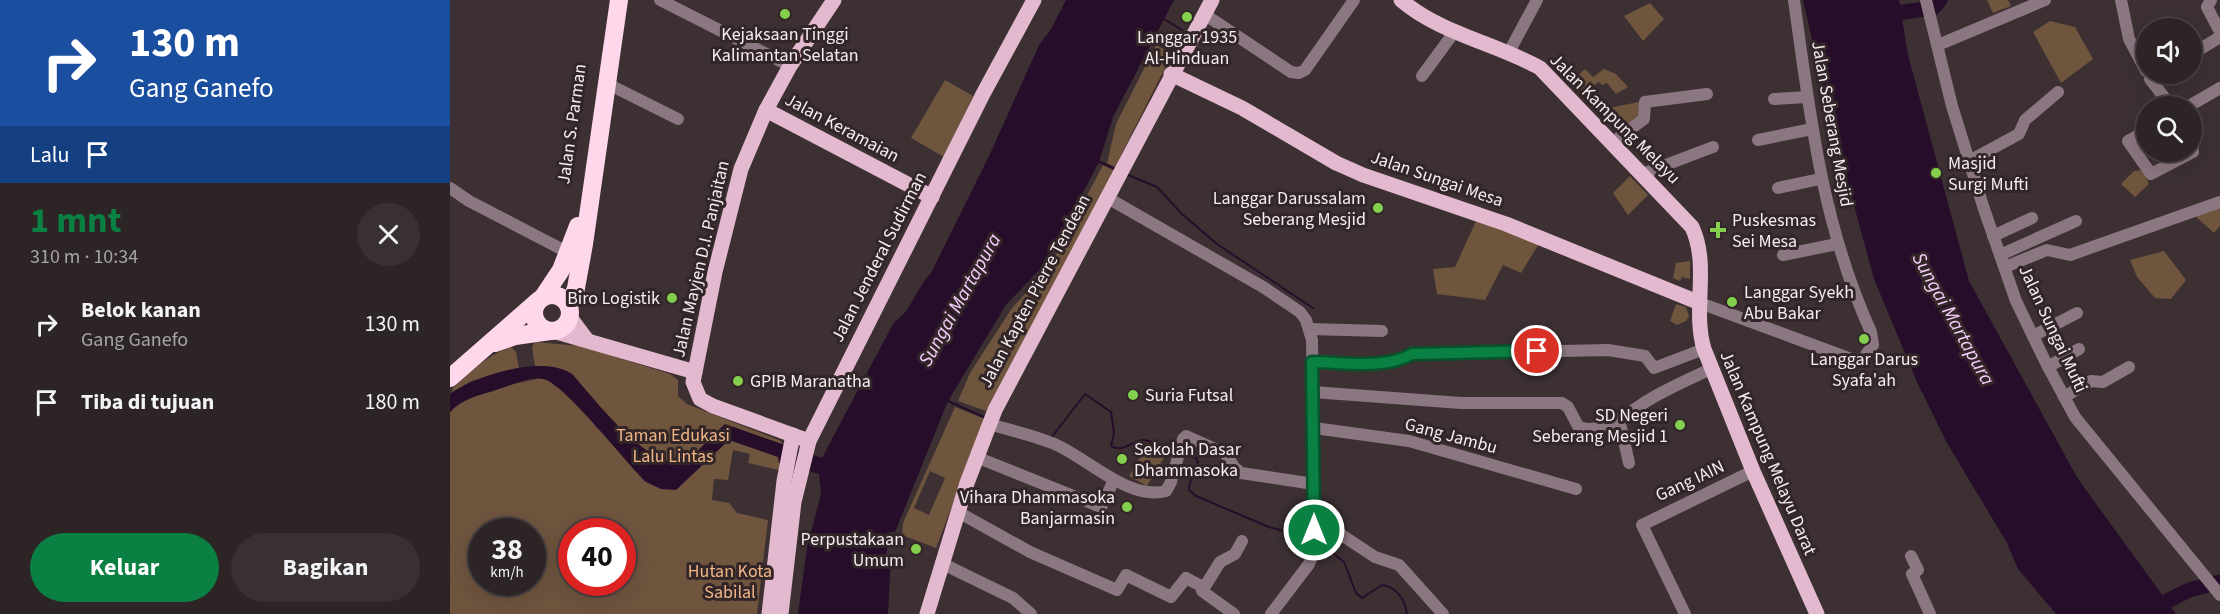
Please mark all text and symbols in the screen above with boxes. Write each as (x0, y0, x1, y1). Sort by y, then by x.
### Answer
marker: Kejaksaan Tinggi Kalimantan Selatan (778, 7, 792, 21)
marker: Langgar 1935 Al-Hinduan (1180, 10, 1194, 24)
text: 130 m (129, 13, 240, 73)
map controls (2136, 18, 2202, 162)
button: sound (2136, 18, 2202, 84)
place label: Kejaksaan Tinggi Kalimantan Selatan (711, 22, 859, 68)
icon: right (30, 24, 108, 102)
place label: Langgar 1935 Al-Hinduan (1137, 25, 1237, 71)
street label: Jalan Seberang Mesjid (1805, 39, 1859, 209)
street label: Jalan Kampung Melayu (1544, 48, 1686, 190)
street label: Jalan S. Parman (551, 62, 593, 186)
text: Gang Ganefo (129, 69, 274, 108)
street label: Jalan Keramaian (780, 87, 904, 169)
button: search (2136, 96, 2202, 162)
icon: arrive (81, 138, 114, 171)
text: Lalu (30, 139, 69, 171)
street label: Jalan Sungai Mesa (1367, 145, 1507, 213)
place label: Masjid Surgi Mufti (1948, 151, 2029, 197)
street label: Jalan Mayjen D.I. Panjaitan (666, 158, 736, 360)
marker: Masjid Surgi Mufti (1929, 166, 1943, 180)
street label: Jalan Jenderal Sudirman (825, 168, 933, 346)
place label: Langgar Darussalam Seberang Mesjid (1213, 186, 1366, 232)
street label: Jalan Kapten Pierre Tendean (973, 190, 1097, 392)
text: 1 mnt (30, 195, 121, 246)
marker: Langgar Darussalam Seberang Mesjid (1371, 201, 1385, 215)
button: close (357, 203, 420, 266)
place label: Puskesmas Sei Mesa (1732, 208, 1816, 254)
marker: Puskesmas Sei Mesa (1709, 221, 1727, 239)
water label: Sungai Martapura (912, 228, 1008, 372)
text: 310 m · 10:34 (30, 243, 138, 271)
water label: Sungai Martapura (1905, 247, 2001, 391)
street label: Jalan Sungai Mufti (2013, 261, 2093, 397)
place label: Langgar Syekh Abu Bakar (1744, 280, 1854, 326)
place label: Biro Logistik (567, 286, 660, 311)
marker: Biro Logistik (665, 291, 679, 305)
text: Belok kanan (81, 294, 201, 326)
marker: Langgar Syekh Abu Bakar (1725, 295, 1739, 309)
icon: right (30, 308, 63, 341)
text: 130 m (365, 308, 420, 340)
pin (1511, 325, 1562, 376)
text: Gang Ganefo (81, 326, 188, 354)
marker: Langgar Darus Syafa'ah (1857, 332, 1871, 346)
icon: arrive (1520, 334, 1553, 367)
street label: Jalan Kampung Melayu Darat (1714, 347, 1822, 559)
place label: Langgar Darus Syafa'ah (1810, 347, 1918, 393)
place label: GPIB Maranatha (750, 369, 871, 394)
marker: GPIB Maranatha (731, 374, 745, 388)
place label: Suria Futsal (1145, 383, 1233, 408)
icon: arrive (30, 386, 63, 419)
text: Tiba di tujuan (81, 386, 214, 418)
text: 180 m (365, 386, 420, 418)
marker: Suria Futsal (1126, 388, 1140, 402)
place label: SD Negeri Seberang Mesjid 1 (1532, 403, 1668, 449)
street label: Gang Jambu (1402, 412, 1500, 460)
marker: SD Negeri Seberang Mesjid 1 (1673, 418, 1687, 432)
park label: Taman Edukasi Lalu Lintas (616, 423, 730, 469)
place label: Sekolah Dasar Dhammasoka (1134, 437, 1242, 483)
marker: Sekolah Dasar Dhammasoka (1115, 452, 1129, 466)
street label: Gang IAIN (1651, 454, 1729, 508)
place label: Vihara Dhammasoka Banjarmasin (960, 485, 1115, 531)
position arrow (1282, 498, 1346, 562)
marker: Vihara Dhammasoka Banjarmasin (1120, 500, 1134, 514)
speed limit sign: 40 (558, 518, 636, 596)
place label: Perpustakaan Umum (801, 527, 904, 573)
text: 38 (491, 528, 523, 571)
button: Keluar (30, 533, 219, 602)
button: Bagikan (231, 533, 420, 602)
marker: Perpustakaan Umum (909, 542, 923, 556)
park label: Hutan Kota Sabilal (688, 559, 772, 605)
text: km/h (490, 562, 524, 583)

